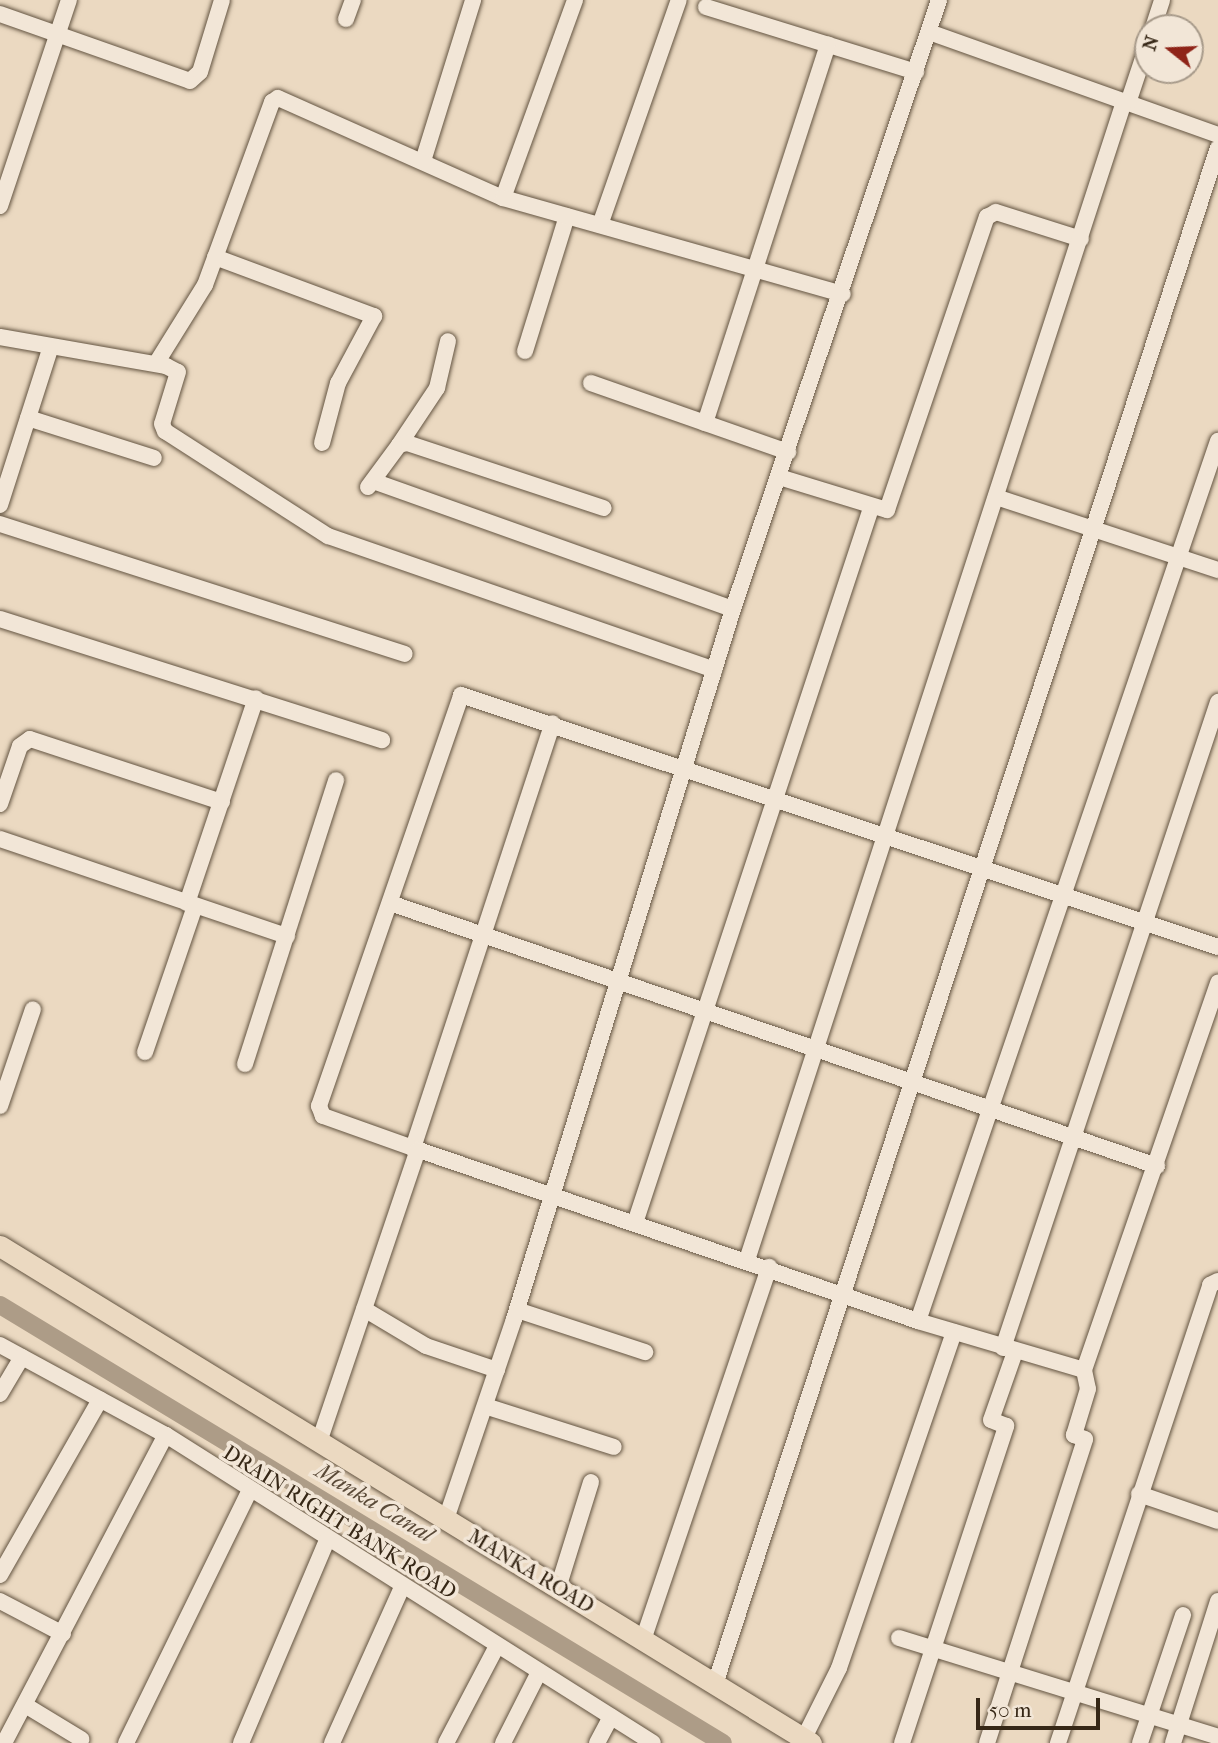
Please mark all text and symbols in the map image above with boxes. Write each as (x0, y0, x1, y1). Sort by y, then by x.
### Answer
north arrow (1134, 14, 1204, 84)
text: N (1138, 33, 1164, 53)
street label: DRAIN RIGHT BANK ROAD (219, 1440, 461, 1604)
water label: Manka Canal (310, 1457, 438, 1549)
street label: MANKA ROAD (463, 1523, 599, 1619)
scale bar (980, 1684, 1104, 1728)
text: 50 m (989, 1698, 1032, 1722)

